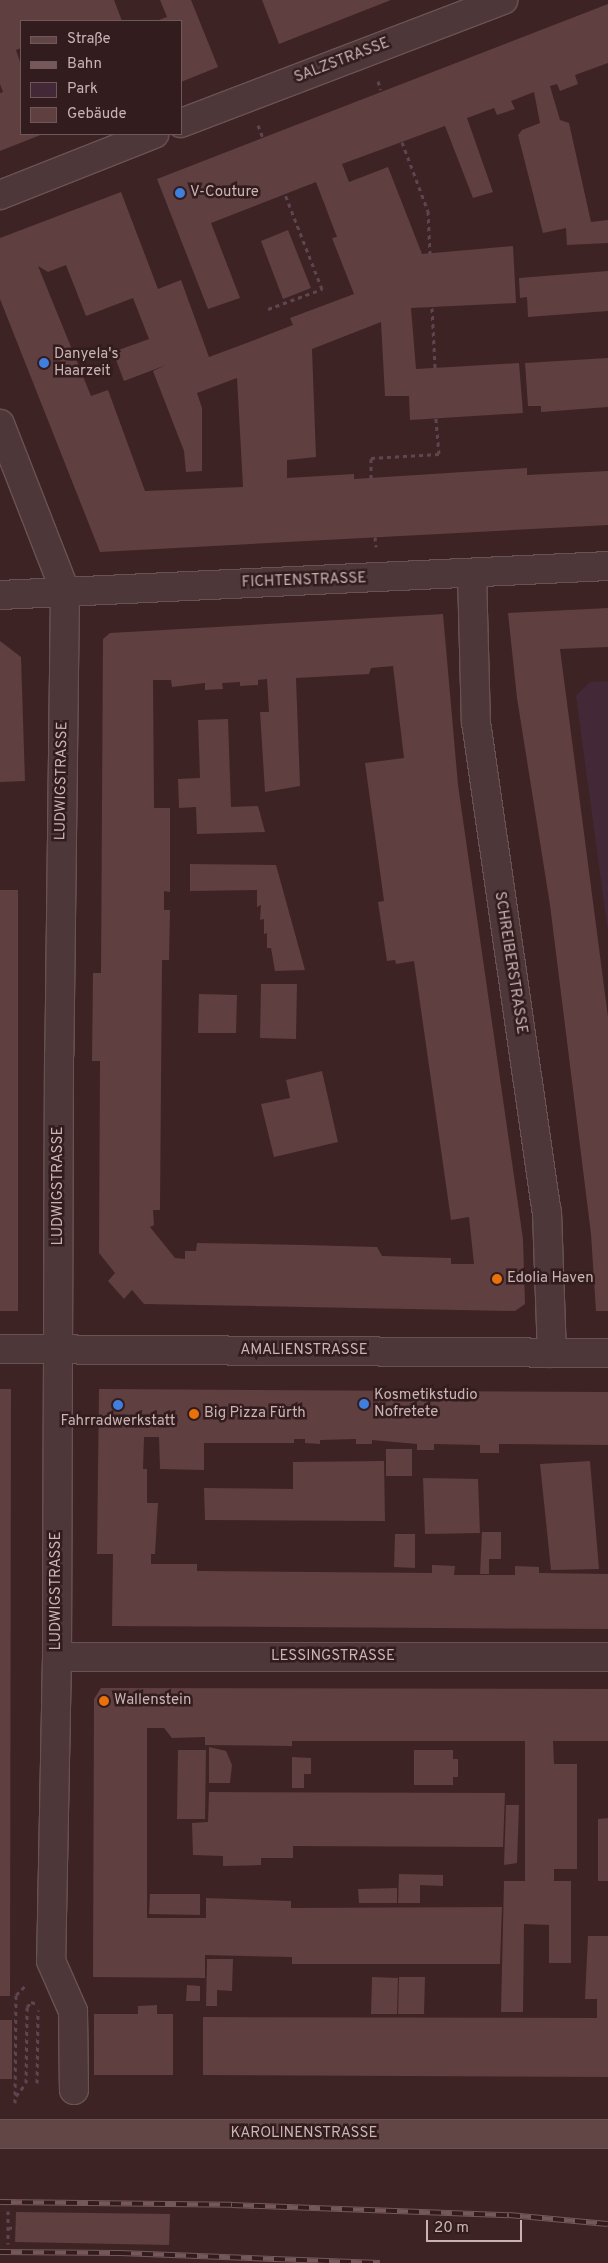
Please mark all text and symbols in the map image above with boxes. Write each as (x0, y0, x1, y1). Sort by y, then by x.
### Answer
legend (20, 20, 182, 135)
text: Straße (67, 30, 111, 49)
street label: SALZSTRASSE (292, 35, 392, 87)
text: Bahn (67, 55, 102, 74)
text: Park (67, 80, 98, 99)
text: Gebäude (67, 105, 127, 124)
place label: V-Couture (190, 184, 259, 202)
marker: V-Couture (174, 187, 186, 199)
place label: Danyela's Haarzeit (54, 345, 118, 380)
marker: Danyela's Haarzeit (38, 357, 50, 369)
street label: FICHTENSTRASSE (241, 570, 367, 592)
street label: LUDWIGSTRASSE (52, 721, 72, 841)
street label: SCHREIBERSTRASSE (490, 890, 530, 1036)
street label: LUDWIGSTRASSE (50, 1126, 68, 1246)
place label: Edolia Haven (507, 1270, 594, 1288)
marker: Edolia Haven (491, 1273, 503, 1285)
street label: AMALIENSTRASSE (240, 1342, 368, 1360)
place label: Kosmetikstudio Nofretete (374, 1386, 478, 1421)
marker: Kosmetikstudio Nofretete (358, 1398, 370, 1410)
marker: Fahrradwerkstatt (112, 1399, 124, 1411)
place label: Big Pizza Fürth (204, 1405, 306, 1423)
marker: Big Pizza Fürth (188, 1408, 200, 1420)
place label: Fahrradwerkstatt (60, 1413, 176, 1431)
street label: LUDWIGSTRASSE (48, 1531, 66, 1651)
street label: LESSINGSTRASSE (271, 1648, 395, 1666)
place label: Wallenstein (114, 1692, 191, 1710)
marker: Wallenstein (98, 1695, 110, 1707)
street label: KAROLINENSTRASSE (230, 2125, 378, 2143)
scale bar (428, 2210, 524, 2242)
text: 20 m (434, 2219, 469, 2238)

